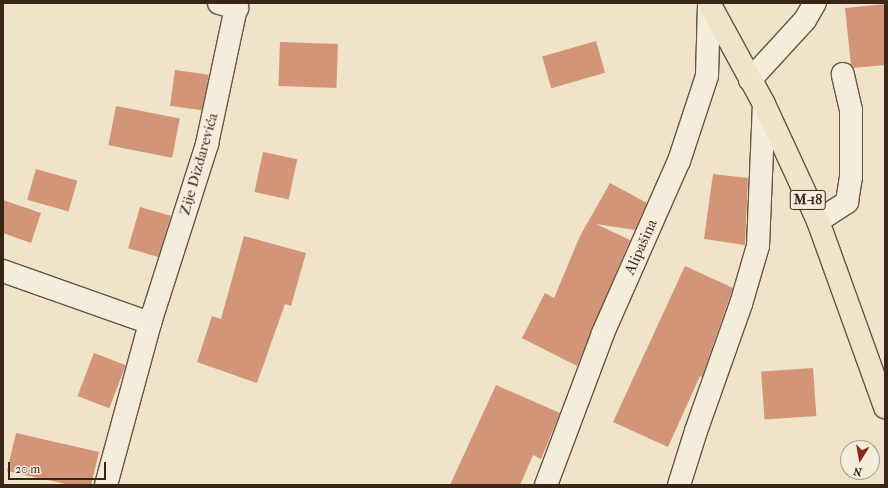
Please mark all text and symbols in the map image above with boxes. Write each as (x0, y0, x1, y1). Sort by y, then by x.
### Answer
street label: Zije Dizdarevića (176, 111, 222, 217)
road number: M-18 (789, 188, 827, 212)
street label: Alipašina (621, 216, 661, 278)
north arrow (840, 440, 880, 480)
scale bar (10, 454, 108, 480)
text: 20 m (15, 462, 40, 476)
text: N (852, 464, 863, 478)

